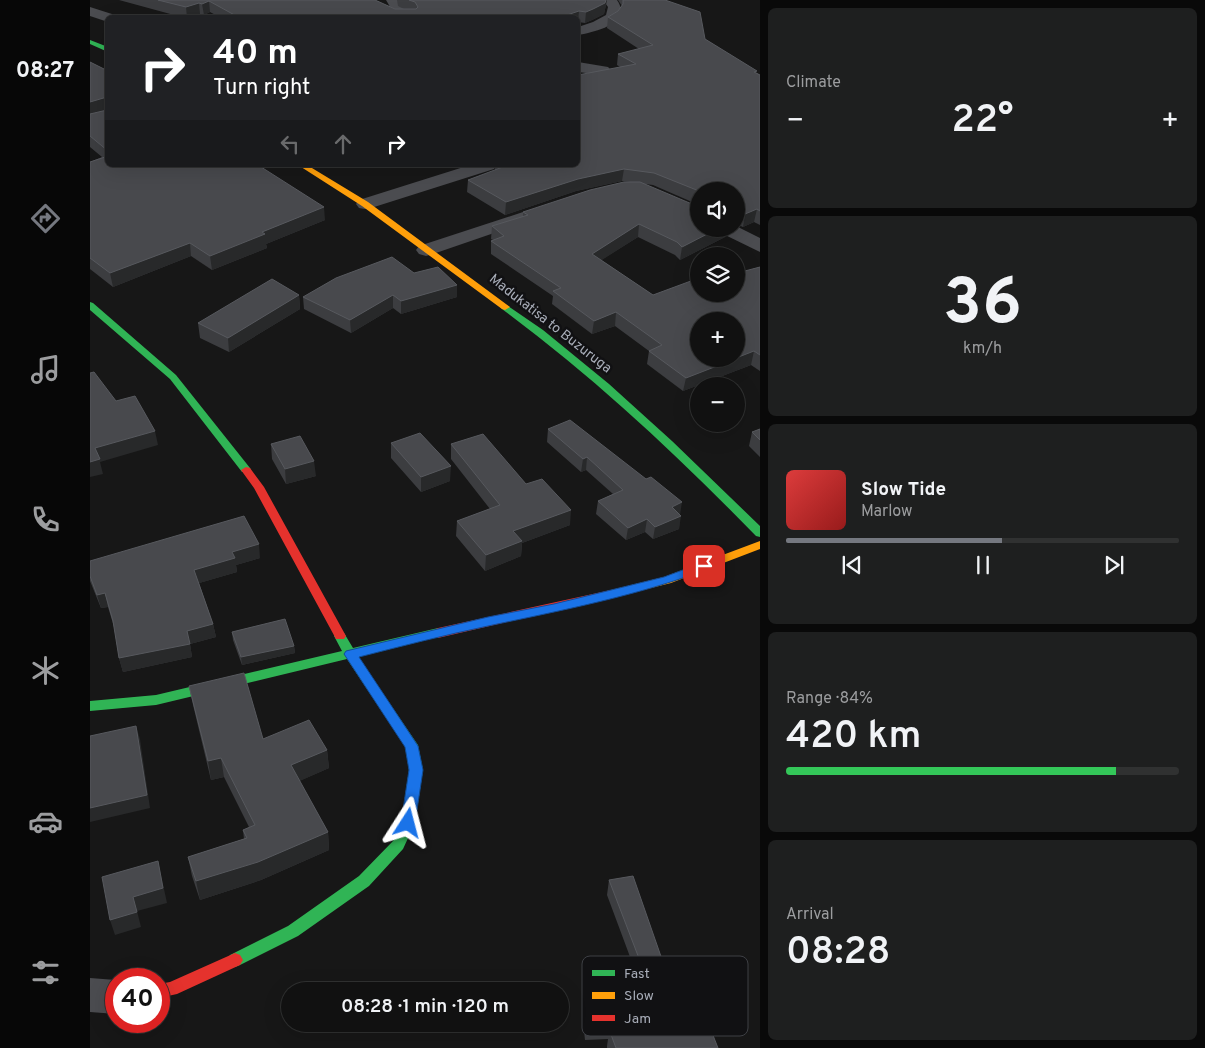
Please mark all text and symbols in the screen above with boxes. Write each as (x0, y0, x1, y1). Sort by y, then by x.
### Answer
text: 40 m (213, 32, 298, 76)
icon: right (130, 35, 195, 100)
text: 08:27 (16, 58, 74, 85)
text: Climate (786, 73, 841, 93)
text: Turn right (213, 75, 310, 102)
text: 22° (951, 97, 1014, 146)
text: − (786, 104, 804, 140)
text: + (1161, 104, 1179, 140)
icon: left (276, 130, 304, 158)
icon: ahead (329, 130, 357, 158)
icon: right (382, 130, 410, 158)
map controls (690, 182, 745, 432)
button: sound (690, 182, 745, 237)
icon: directions (28, 201, 63, 236)
button: layers (690, 247, 745, 302)
text: 36 (943, 265, 1022, 347)
street label: Madukatisa to Buzuruga (485, 271, 615, 377)
button: + (690, 312, 745, 367)
text: km/h (963, 339, 1002, 359)
icon: music (28, 352, 63, 387)
button: − (690, 377, 745, 432)
text: Slow Tide (861, 478, 946, 502)
icon: phone (28, 502, 63, 537)
text: Marlow (861, 502, 913, 522)
pin (683, 545, 725, 587)
icon: previous (838, 551, 866, 579)
icon: pause (969, 551, 997, 579)
icon: next (1100, 551, 1128, 579)
icon: arrive (690, 552, 718, 580)
icon: climate (28, 653, 63, 688)
text: Range · 84% (786, 689, 873, 709)
text: 420 km (786, 713, 921, 762)
position arrow (381, 796, 433, 848)
icon: car (28, 804, 63, 839)
text: Arrival (786, 905, 834, 925)
text: 08:28 (786, 929, 890, 978)
icon: filters (28, 955, 63, 990)
legend (582, 956, 748, 1036)
text: Fast (624, 966, 650, 983)
speed limit sign: 40 (105, 968, 170, 1033)
text: Slow (624, 988, 654, 1005)
text: 08:28 · 1 min · 120 m (341, 995, 509, 1019)
text: Jam (624, 1011, 651, 1028)

